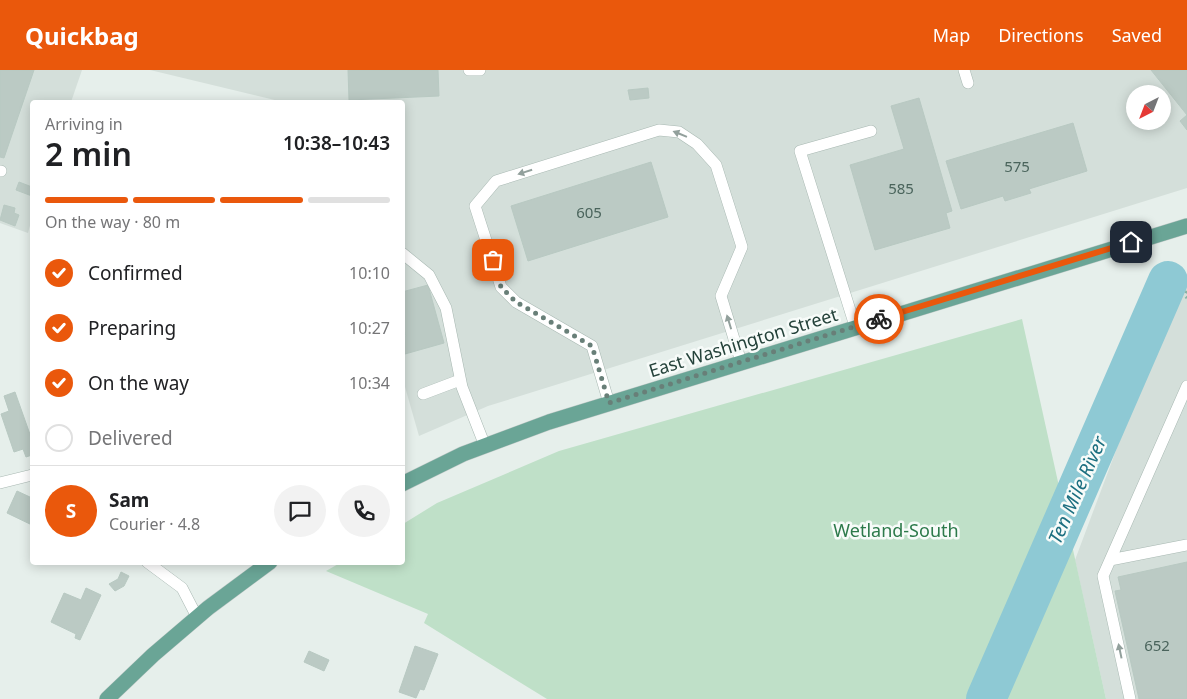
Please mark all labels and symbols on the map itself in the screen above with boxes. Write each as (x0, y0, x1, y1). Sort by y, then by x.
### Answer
north arrow (1126, 85, 1171, 130)
one-way arrow (673, 130, 687, 138)
house number: 575 (1004, 156, 1030, 176)
one-way arrow (517, 168, 532, 176)
house number: 585 (888, 178, 914, 198)
house number: 605 (576, 202, 602, 222)
pin (1110, 221, 1152, 263)
pin (472, 239, 514, 281)
courier (854, 294, 904, 344)
street label: East Washington Street (646, 302, 841, 382)
one-way arrow (724, 314, 732, 329)
water label: Ten Mile River (1042, 431, 1113, 548)
park label: Wetland-South (833, 518, 959, 542)
house number: 652 (1144, 635, 1170, 655)
one-way arrow (1115, 643, 1123, 659)

